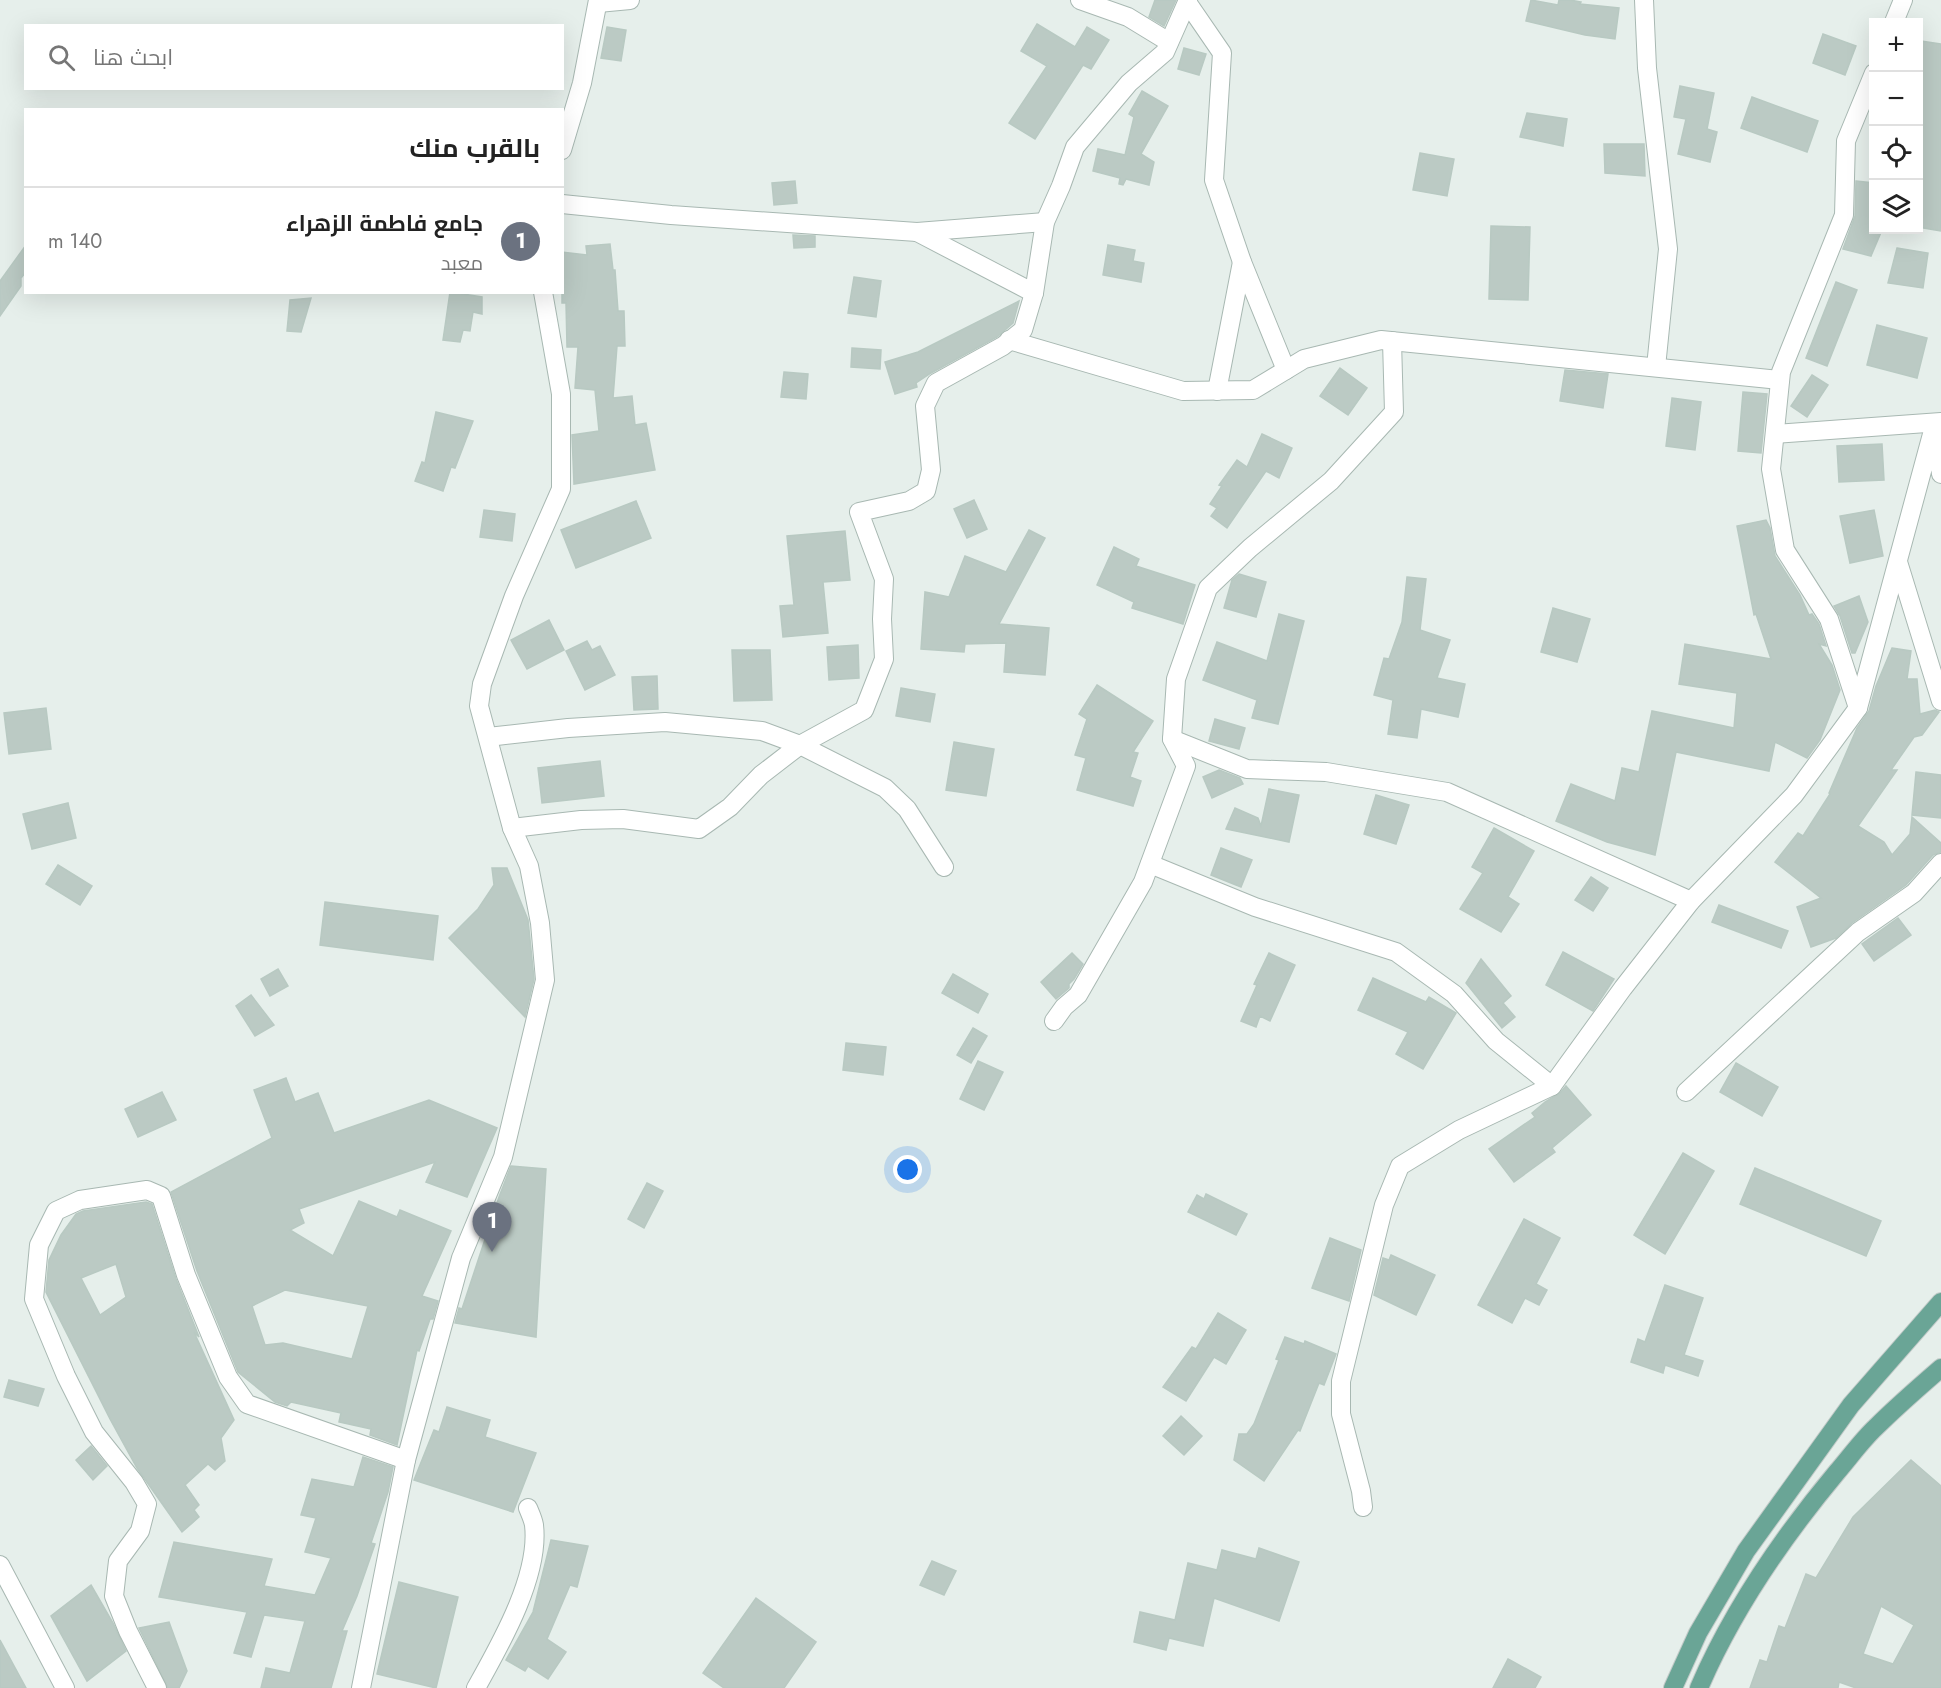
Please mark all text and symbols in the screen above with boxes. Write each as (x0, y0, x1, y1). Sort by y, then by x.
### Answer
map controls (1869, 18, 1923, 234)
button: + (1869, 18, 1923, 72)
search box (24, 24, 564, 90)
icon: search (45, 41, 78, 74)
text: ابحث هنا (93, 41, 173, 73)
button: − (1869, 72, 1923, 126)
button: locate (1869, 126, 1923, 180)
text: بالقرب منك (410, 129, 540, 167)
button: layers (1869, 180, 1923, 234)
text: جامع فاطمة الزهراء (286, 207, 483, 239)
text: 140 m (48, 227, 102, 256)
text: 1 (515, 227, 526, 256)
text: معبد (441, 249, 483, 278)
your location (893, 1155, 922, 1184)
pin: 1 (472, 1202, 512, 1252)

